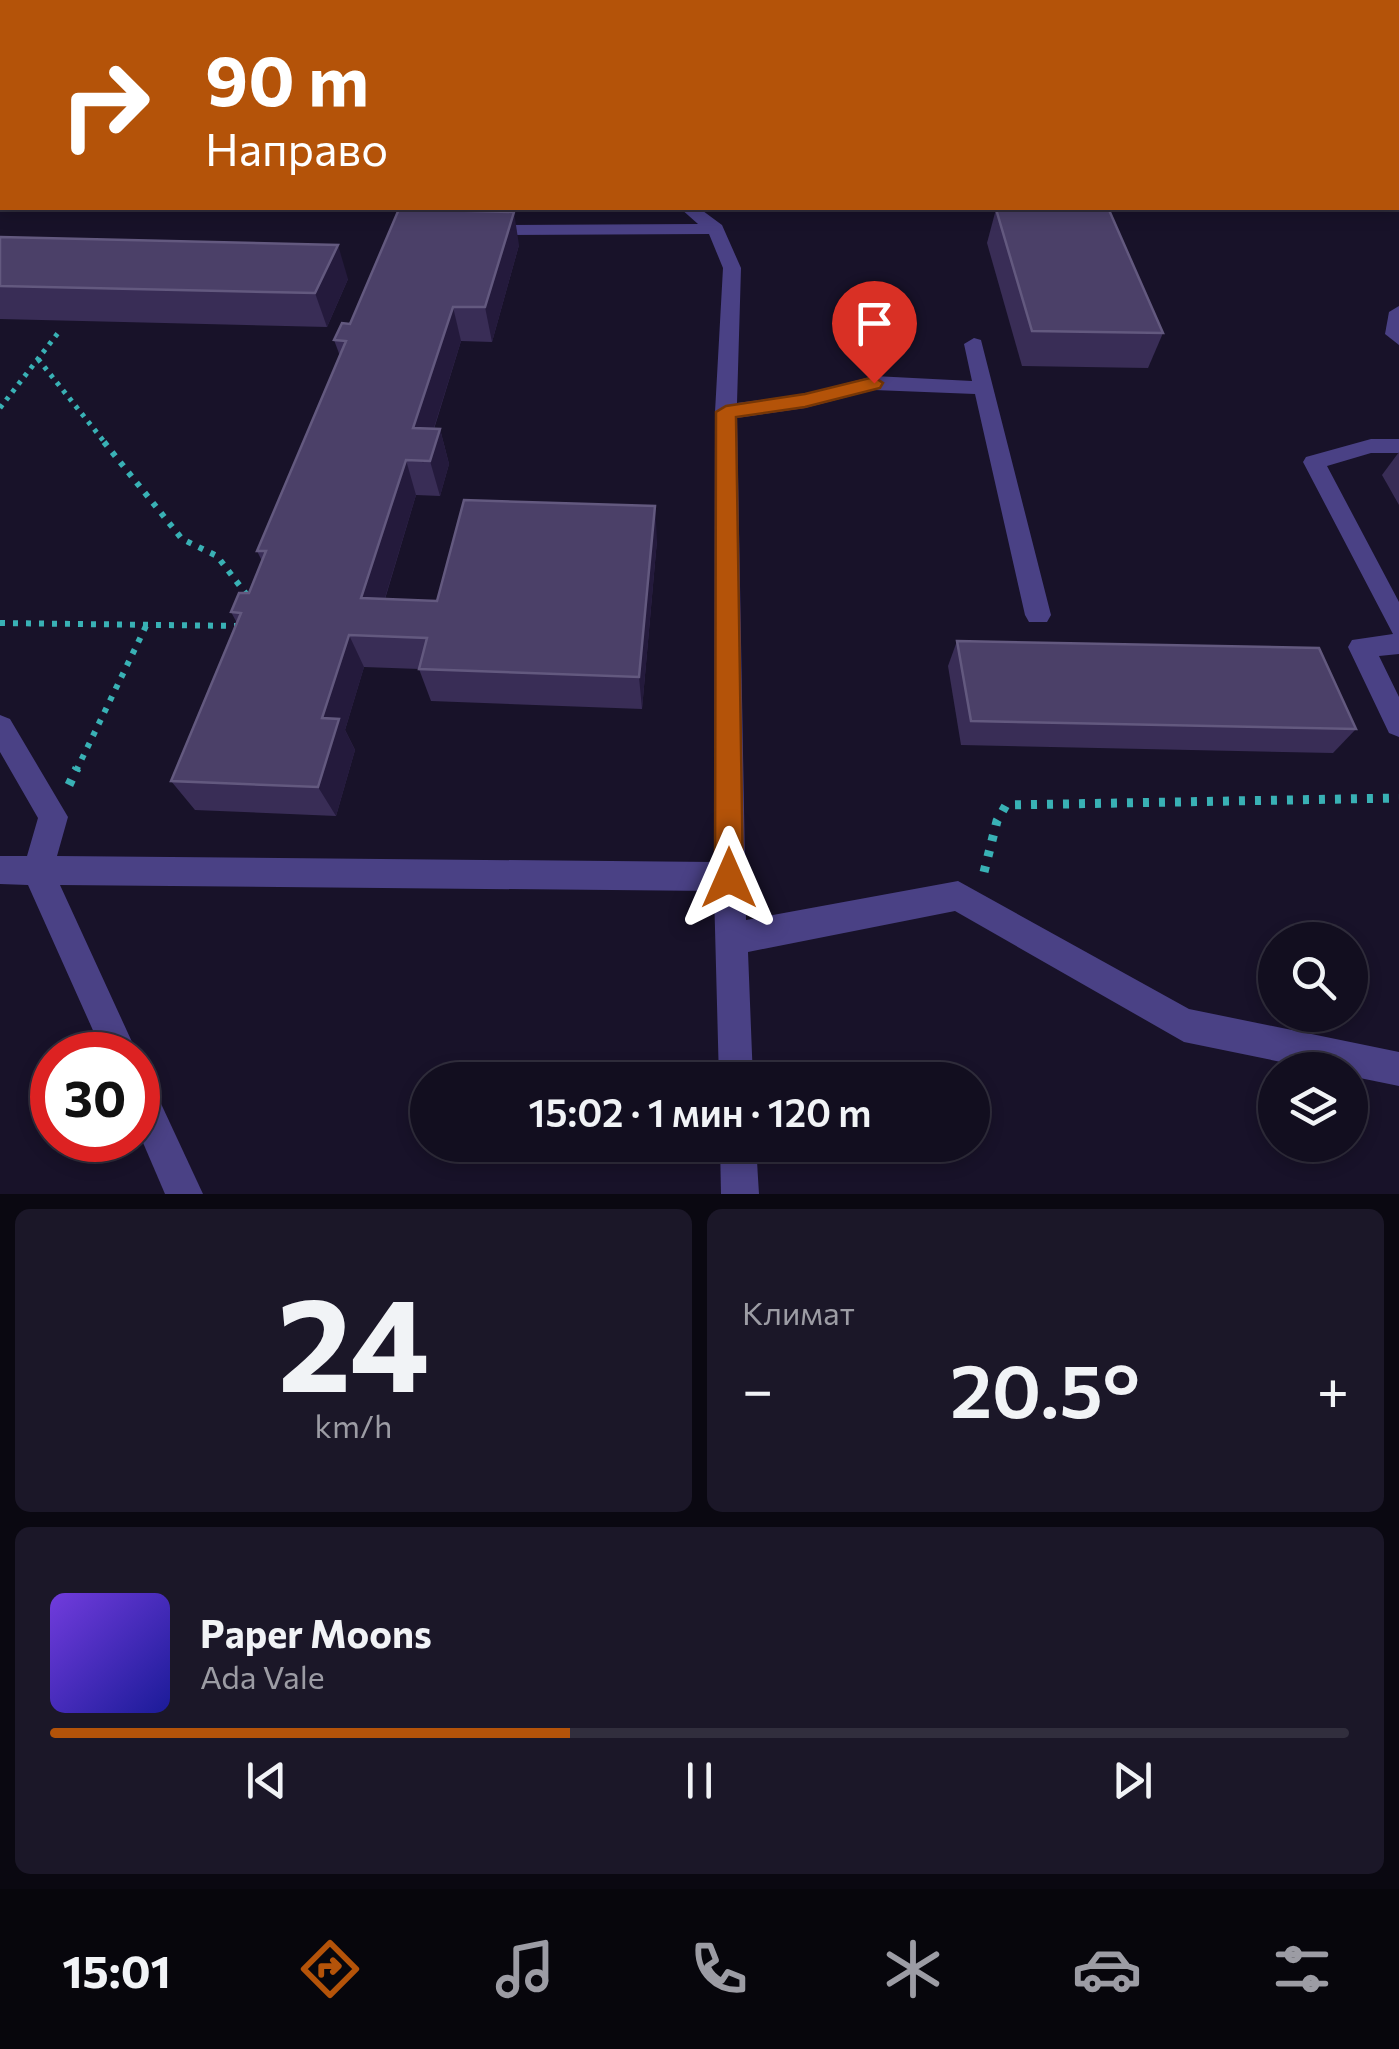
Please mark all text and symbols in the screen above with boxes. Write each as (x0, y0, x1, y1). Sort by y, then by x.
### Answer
text: 90 m (205, 35, 369, 120)
icon: right (40, 40, 170, 170)
text: Направо (205, 120, 388, 175)
pin (832, 281, 917, 384)
icon: arrive (847, 296, 902, 351)
position arrow (677, 826, 781, 930)
map controls (1258, 922, 1368, 1162)
button: search (1258, 922, 1368, 1032)
speed limit sign: 30 (30, 1032, 160, 1162)
button: layers (1258, 1052, 1368, 1162)
text: 15:02 · 1 мин · 120 m (529, 1088, 871, 1135)
text: 24 (278, 1260, 429, 1419)
text: Климат (742, 1292, 855, 1332)
text: 20.5° (950, 1342, 1140, 1433)
text: − (742, 1354, 773, 1421)
text: + (1317, 1354, 1349, 1421)
text: km/h (315, 1405, 392, 1445)
text: Paper Moons (200, 1609, 432, 1656)
text: Ada Vale (200, 1656, 325, 1696)
icon: previous (239, 1753, 294, 1808)
icon: pause (672, 1753, 727, 1808)
icon: next (1105, 1753, 1160, 1808)
icon: directions (295, 1934, 365, 2004)
icon: music (490, 1934, 560, 2004)
icon: phone (684, 1934, 754, 2004)
icon: climate (878, 1934, 948, 2004)
icon: car (1072, 1934, 1142, 2004)
icon: filters (1267, 1934, 1337, 2004)
text: 15:01 (62, 1942, 171, 1997)

